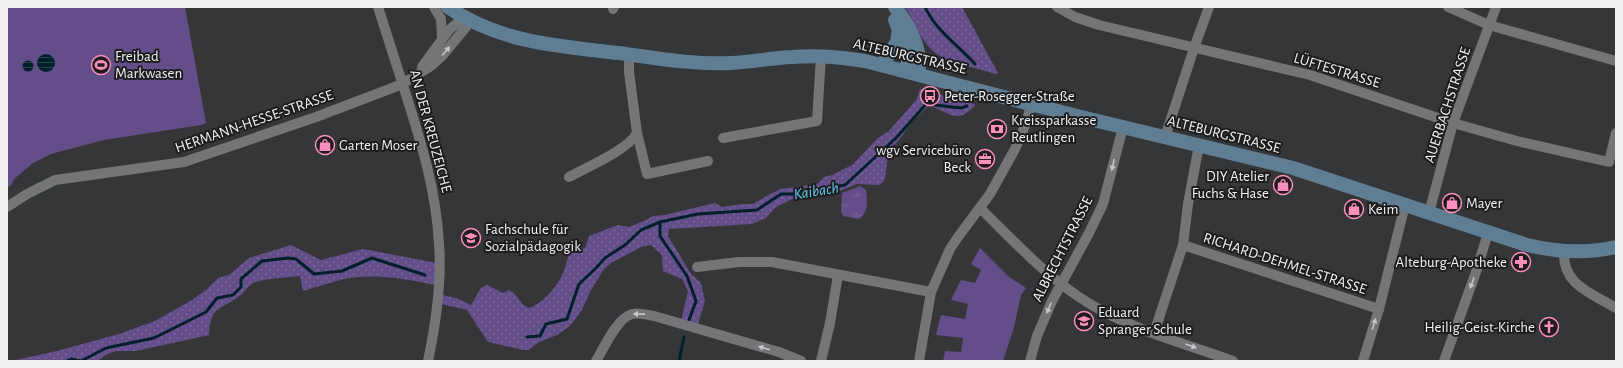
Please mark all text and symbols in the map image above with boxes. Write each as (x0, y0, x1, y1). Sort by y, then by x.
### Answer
street label: ALTEBURGSTRASSE (852, 36, 968, 77)
one-way arrow (441, 46, 450, 55)
street label: AUERBACHSTRASSE (1422, 46, 1473, 165)
street label: LÜFTESTRASSE (1292, 48, 1383, 91)
place label: Freibad Markwasen (115, 49, 182, 81)
sports icon: Freibad Markwasen (90, 54, 112, 76)
street label: AN DER KREUZEICHE (407, 68, 454, 194)
bus stop icon: Peter-Rosegger-Straße (919, 85, 941, 107)
street label: HERMANN-HESSE-STRASSE (173, 87, 335, 156)
place label: Peter-Rosegger-Straße (944, 89, 1075, 104)
place label: Kreissparkasse Reutlingen (1011, 113, 1096, 145)
street label: ALTEBURGSTRASSE (1166, 113, 1282, 156)
bank icon: Kreissparkasse Reutlingen (986, 118, 1008, 140)
shop icon: Garten Moser (314, 134, 336, 156)
place label: Garten Moser (339, 138, 418, 153)
place label: wgv Servicebüro Beck (876, 143, 971, 175)
office icon: wgv Servicebüro Beck (974, 148, 996, 170)
one-way arrow (1110, 159, 1116, 171)
place label: DIY Atelier Fuchs & Hase (1192, 169, 1269, 201)
shop icon: DIY Atelier Fuchs & Hase (1272, 174, 1294, 196)
water label: Kaibach (792, 180, 840, 202)
shop icon: Mayer (1441, 192, 1463, 214)
street label: ALBRECHTSTRASSE (1029, 194, 1095, 304)
place label: Mayer (1466, 196, 1503, 211)
shop icon: Keim (1343, 198, 1365, 220)
place label: Keim (1368, 202, 1398, 217)
place label: Fachschule für Sozialpädagogik (485, 222, 581, 254)
school or university icon: Fachschule für Sozialpädagogik (460, 227, 482, 249)
street label: RICHARD-DEHMEL-STRASSE (1201, 230, 1368, 297)
pharmacy icon: Alteburg-Apotheke (1510, 251, 1532, 273)
place label: Alteburg-Apotheke (1396, 255, 1507, 270)
one-way arrow (1469, 278, 1475, 290)
one-way arrow (1045, 302, 1052, 314)
place label: Eduard Spranger Schule (1098, 305, 1192, 337)
school or university icon: Eduard Spranger Schule (1073, 310, 1095, 332)
one-way arrow (632, 311, 645, 317)
church icon: Heilig-Geist-Kirche (1538, 316, 1560, 338)
one-way arrow (1371, 317, 1377, 329)
place label: Heilig-Geist-Kirche (1425, 320, 1535, 335)
one-way arrow (1185, 343, 1197, 349)
one-way arrow (758, 345, 770, 351)

